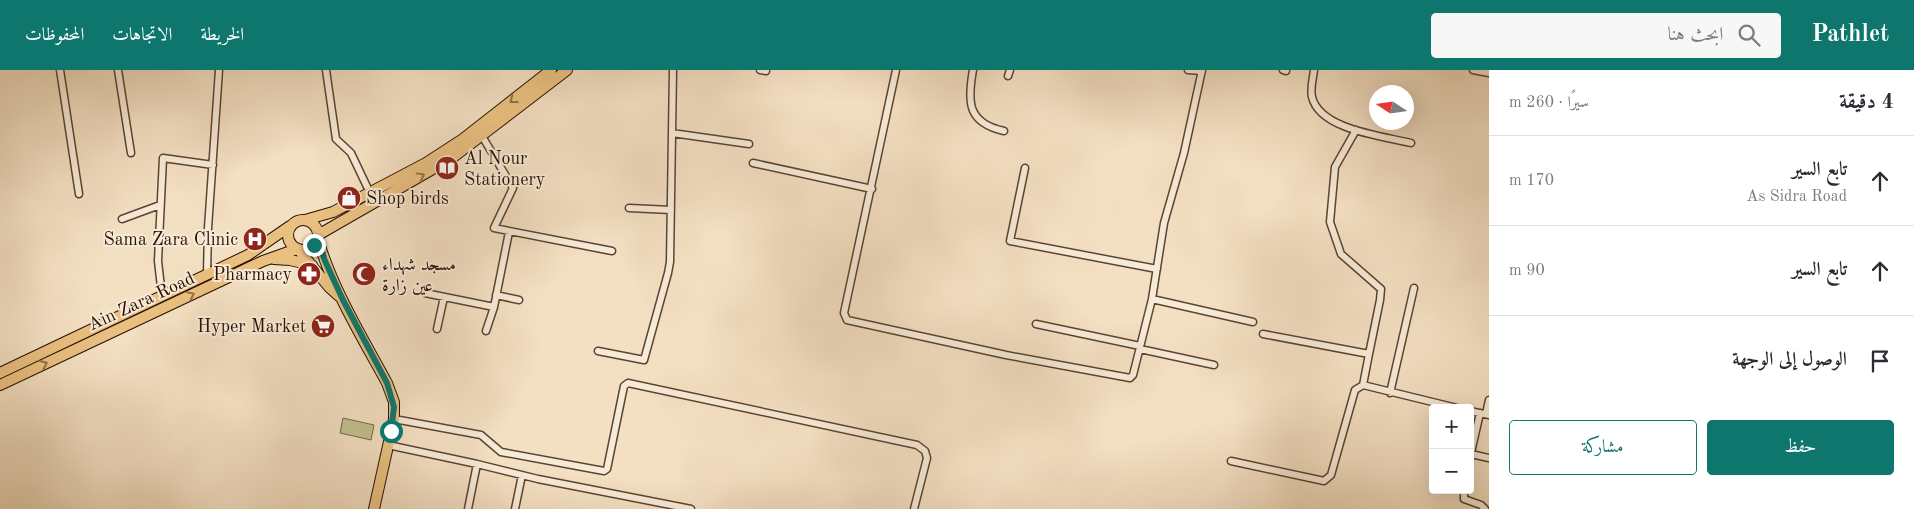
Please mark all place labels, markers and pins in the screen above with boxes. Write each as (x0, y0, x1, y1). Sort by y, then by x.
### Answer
place label: Al Nour Stationery (464, 150, 546, 189)
library icon: Al Nour Stationery (434, 155, 460, 181)
shop icon: Shop birds (336, 185, 362, 211)
place label: Shop birds (366, 190, 449, 208)
hospital icon: Sama Zara Clinic (242, 226, 268, 252)
place label: Sama Zara Clinic (104, 231, 238, 249)
place label: مسجد شهداء عين زارة (382, 256, 456, 296)
pharmacy icon: Pharmacy (296, 261, 322, 287)
mosque icon: مسجد شهداء عين زارة (351, 261, 377, 287)
place label: Pharmacy (213, 266, 292, 284)
supermarket icon: Hyper Market (310, 313, 336, 339)
place label: Hyper Market (197, 318, 306, 336)

